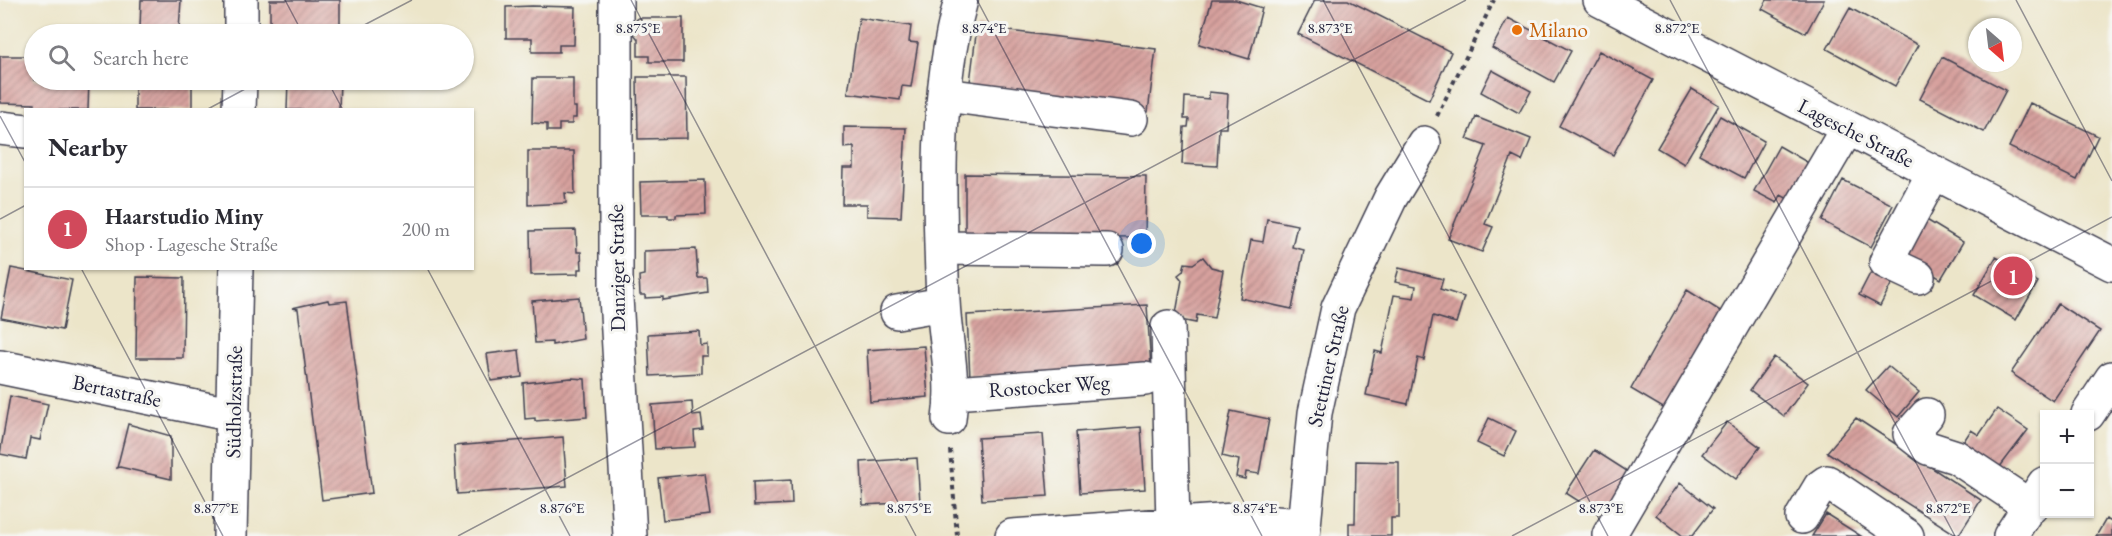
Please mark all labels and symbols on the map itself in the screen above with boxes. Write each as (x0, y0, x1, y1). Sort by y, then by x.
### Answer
place label: Milano (1529, 16, 1588, 43)
text: 8.875°E (615, 18, 661, 37)
text: 8.874°E (961, 18, 1007, 37)
text: 8.873°E (1307, 18, 1353, 37)
text: 8.872°E (1654, 18, 1700, 37)
north arrow (1968, 18, 2022, 72)
marker: Milano (1510, 23, 1524, 37)
street label: Lagesche Straße (1794, 92, 1919, 173)
street label: Danziger Straße (602, 204, 631, 332)
your location (1127, 229, 1156, 258)
pin: 1 (1994, 254, 2032, 298)
street label: Stettiner Straße (1300, 302, 1355, 429)
street label: Südholzstraße (219, 345, 248, 459)
street label: Bertastraße (70, 368, 164, 413)
street label: Rostocker Weg (987, 368, 1111, 403)
text: 8.877°E (193, 498, 239, 517)
text: 8.876°E (539, 498, 585, 517)
text: 8.875°E (886, 498, 932, 517)
text: 8.874°E (1232, 498, 1278, 517)
text: 8.873°E (1578, 498, 1624, 517)
text: 8.872°E (1925, 498, 1971, 517)

